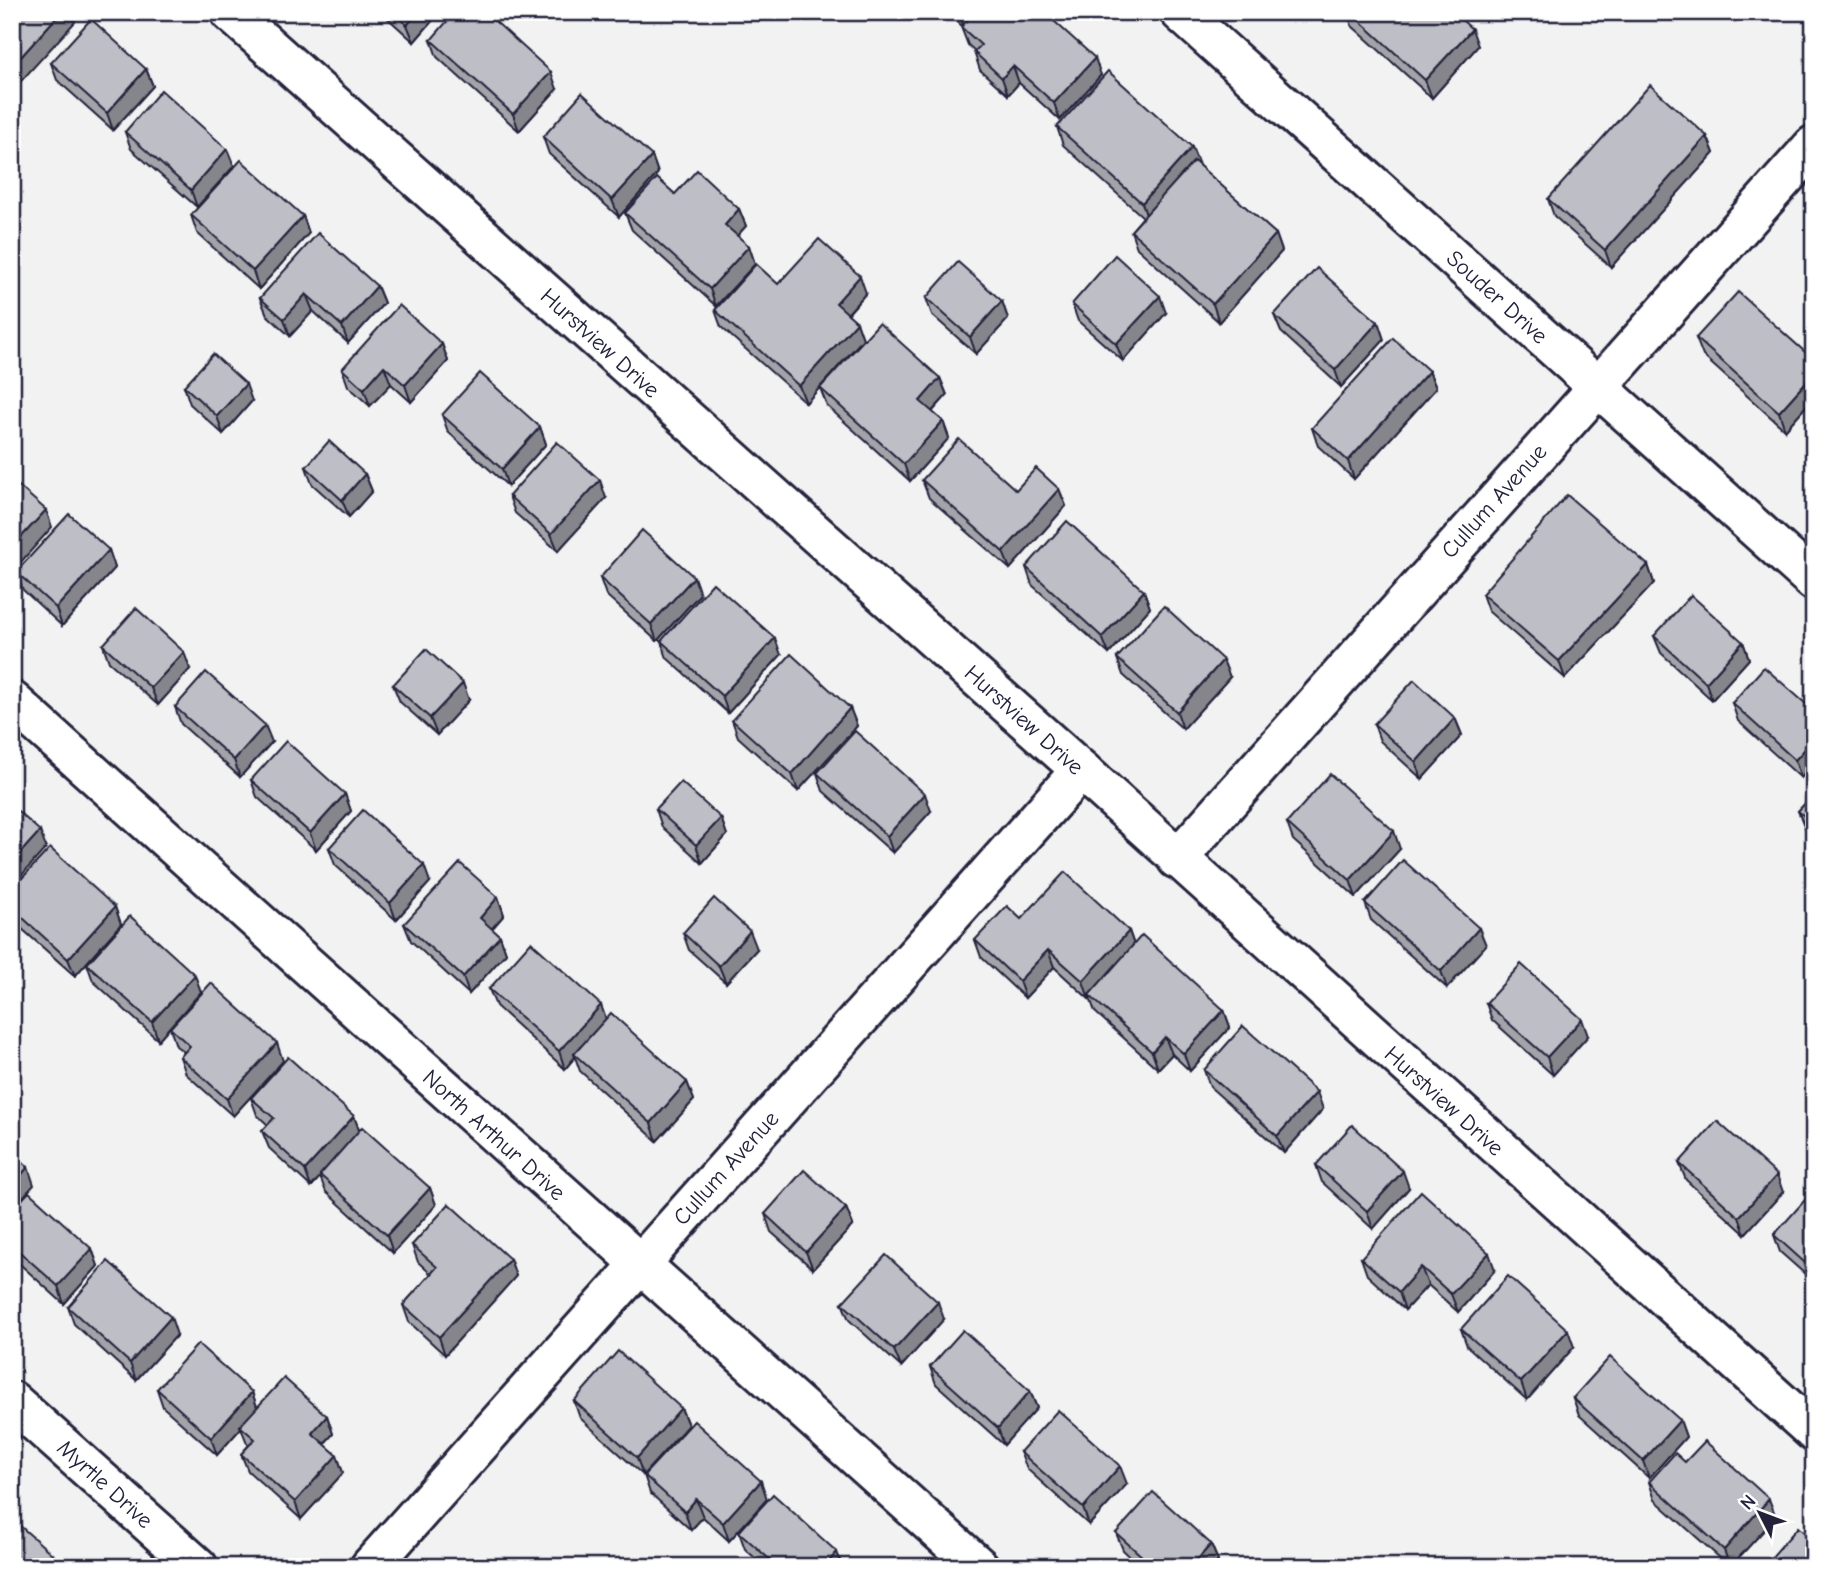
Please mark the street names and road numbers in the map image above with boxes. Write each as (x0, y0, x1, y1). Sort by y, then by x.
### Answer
street label: Souder Drive (1441, 245, 1553, 349)
street label: Hurstview Drive (535, 282, 665, 404)
street label: Cullum Avenue (1436, 438, 1552, 564)
street label: Hurstview Drive (959, 659, 1089, 781)
street label: Hurstview Drive (1379, 1040, 1509, 1162)
street label: North Arthur Drive (417, 1064, 571, 1206)
street label: Cullum Avenue (668, 1105, 784, 1231)
street label: Myrtle Drive (52, 1434, 158, 1534)

